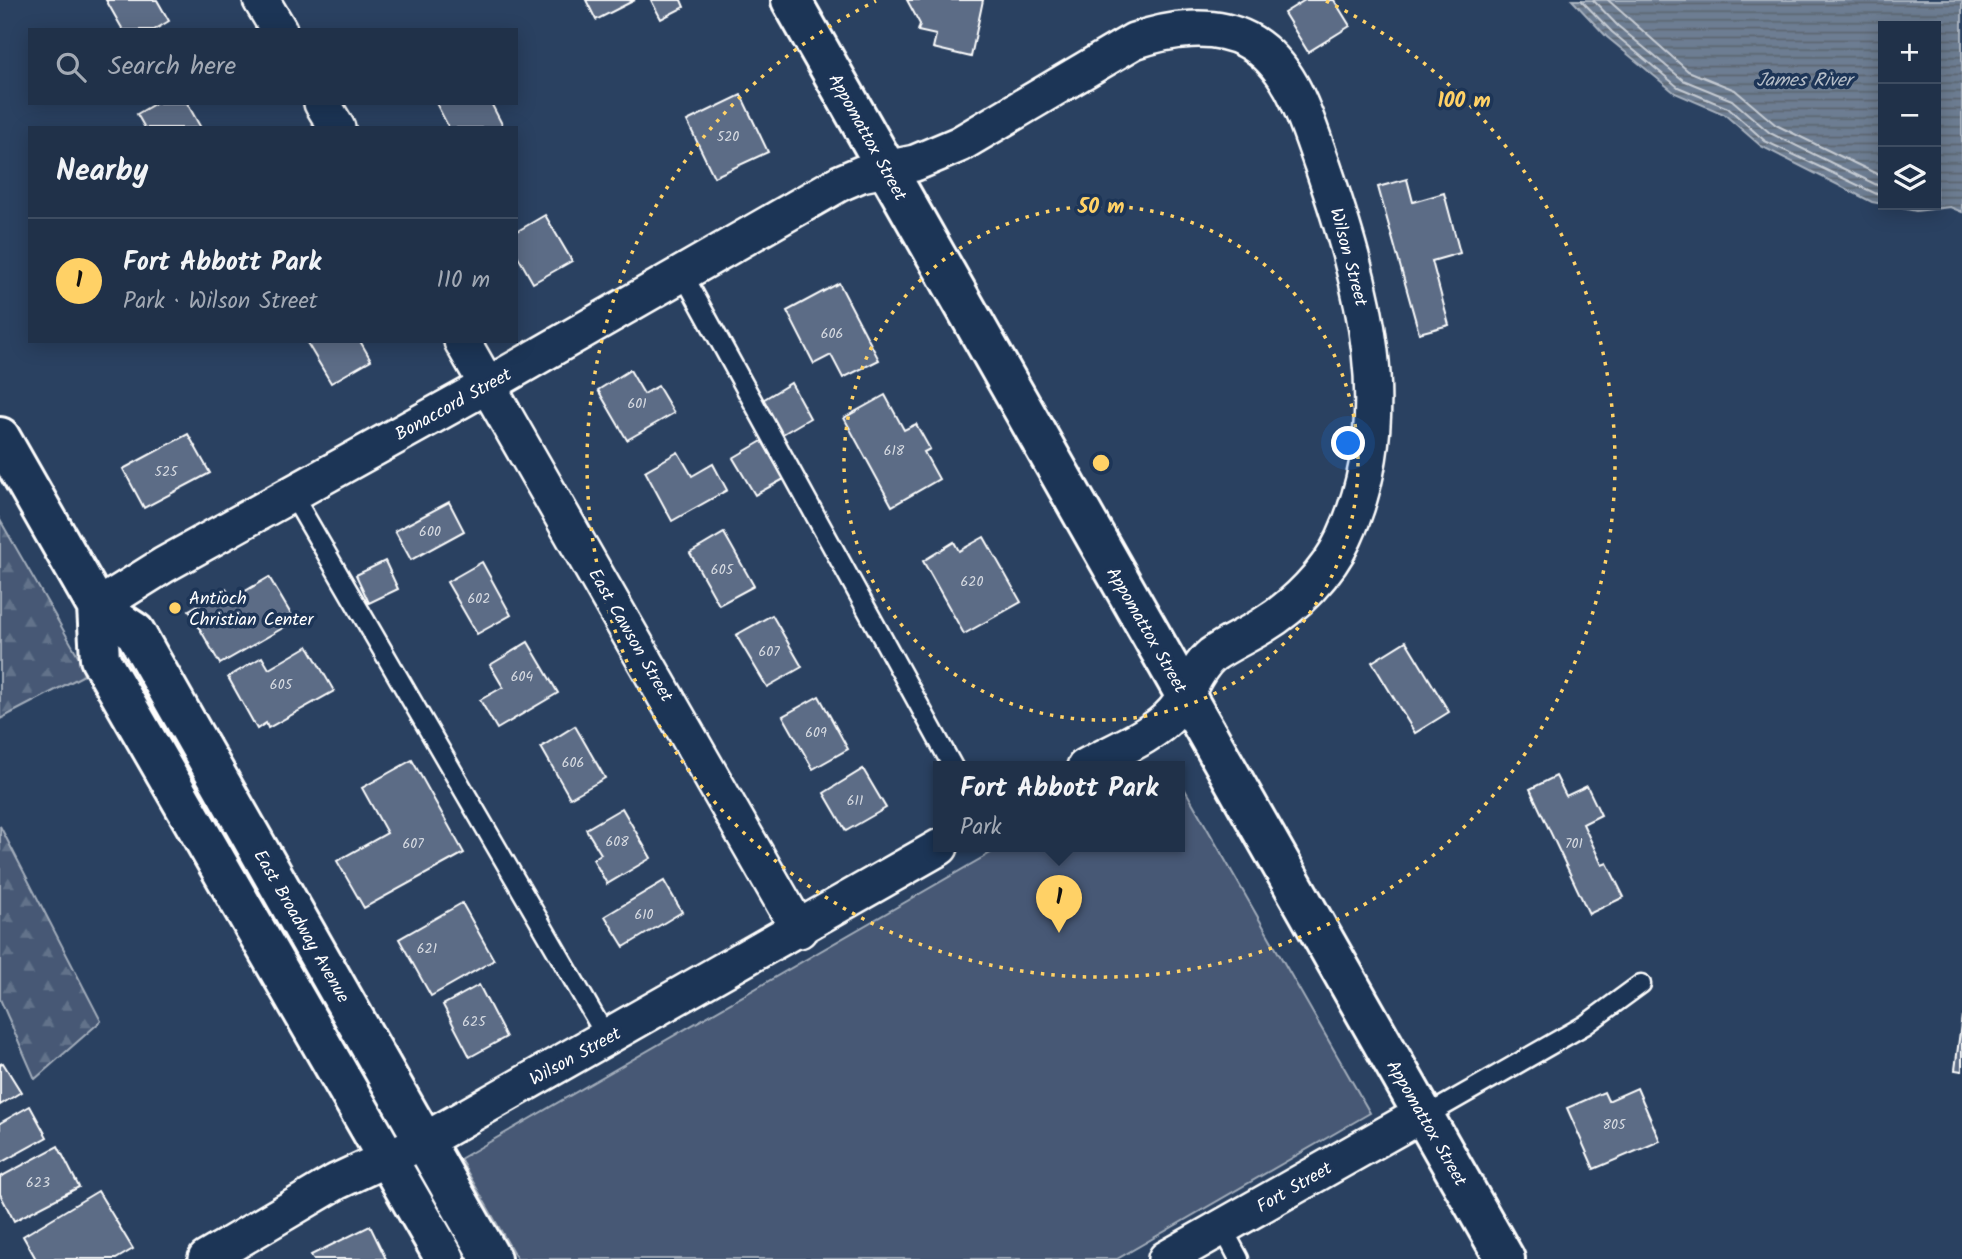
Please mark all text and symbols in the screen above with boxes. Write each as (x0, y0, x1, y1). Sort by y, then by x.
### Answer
map controls (1878, 21, 1941, 210)
button: + (1878, 21, 1941, 84)
search box (28, 28, 518, 105)
text: Search here (108, 46, 236, 88)
icon: search (52, 48, 90, 86)
water label: James River (1756, 66, 1856, 96)
street label: Appomattox Street (820, 69, 914, 208)
button: − (1878, 84, 1941, 147)
text: 100 m (1437, 85, 1491, 118)
house number: 520 (717, 126, 739, 148)
button: layers (1878, 147, 1941, 210)
text: Nearby (56, 148, 148, 196)
text: 50 m (1077, 191, 1124, 224)
street label: Wilson Street (1320, 205, 1375, 311)
text: Fort Abbott Park (123, 242, 321, 284)
text: 1 (76, 263, 82, 299)
text: 110 m (437, 263, 490, 299)
text: Park · Wilson Street (123, 284, 318, 320)
house number: 606 (821, 323, 843, 345)
street label: Bonaccord Street (390, 361, 518, 449)
house number: 601 (627, 393, 647, 415)
your location (1331, 426, 1365, 460)
house number: 618 (884, 440, 905, 462)
centre of rings (1089, 451, 1113, 475)
house number: 525 (154, 461, 179, 483)
house number: 600 (419, 521, 441, 543)
house number: 605 (711, 559, 735, 581)
street label: Appomattox Street (1098, 562, 1194, 700)
street label: East Cawson Street (580, 563, 680, 709)
house number: 620 (961, 571, 983, 593)
place label: Antioch Christian Center (189, 585, 314, 635)
house number: 602 (468, 588, 490, 610)
marker: Antioch Christian Center (167, 600, 183, 616)
house number: 607 (758, 641, 780, 663)
house number: 604 (511, 666, 534, 688)
house number: 605 (270, 674, 294, 696)
house number: 609 (805, 722, 827, 744)
house number: 606 (562, 752, 584, 774)
popup (933, 761, 1185, 852)
text: Fort Abbott Park (960, 768, 1158, 810)
house number: 611 (847, 790, 863, 812)
text: Park (960, 810, 1002, 846)
house number: 608 (605, 831, 629, 853)
house number: 607 (402, 833, 424, 855)
house number: 701 (1565, 833, 1583, 855)
street label: East Broadway Avenue (245, 845, 357, 1009)
pin: 1 (1036, 875, 1082, 933)
house number: 610 (634, 904, 654, 926)
house number: 621 (417, 938, 437, 960)
house number: 625 (462, 1011, 487, 1033)
street label: Wilson Street (525, 1020, 628, 1094)
street label: Appomattox Street (1378, 1055, 1474, 1193)
house number: 805 (1603, 1114, 1627, 1136)
street label: Fort Street (1251, 1154, 1339, 1222)
house number: 623 (26, 1172, 50, 1194)

